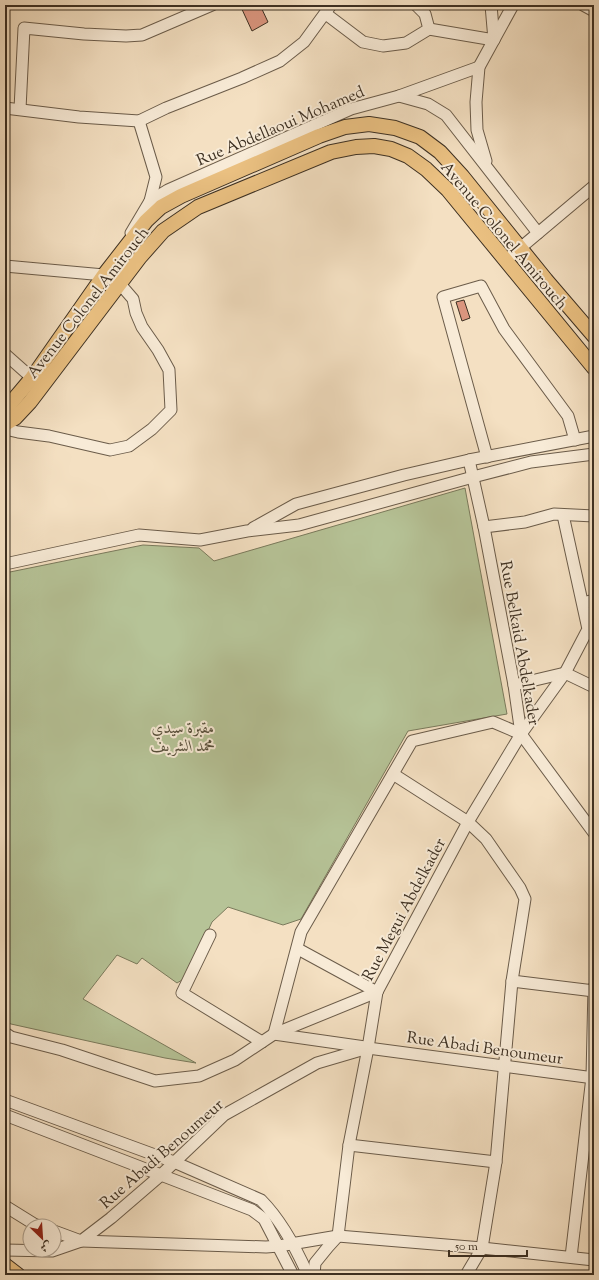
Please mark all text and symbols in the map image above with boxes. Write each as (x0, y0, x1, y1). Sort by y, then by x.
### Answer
street label: Rue Abdellaoui Mohamed (193, 81, 369, 173)
street label: Avenue Colonel Amirouch (434, 158, 572, 316)
street label: Avenue Colonel Amirouch (22, 222, 156, 384)
street label: Rue Belkaid Abdelkader (493, 559, 544, 728)
park label: مقبرة سيدي محمد الشريف (151, 718, 215, 759)
street label: Rue Megui Abdelkader (358, 835, 453, 986)
street label: Rue Abadi Benoumeur (405, 1027, 564, 1072)
street label: Rue Abadi Benoumeur (96, 1095, 230, 1215)
north arrow (22, 1218, 62, 1258)
scale bar (449, 1232, 527, 1258)
text: ش (37, 1237, 54, 1256)
text: 50 m (454, 1238, 478, 1256)

